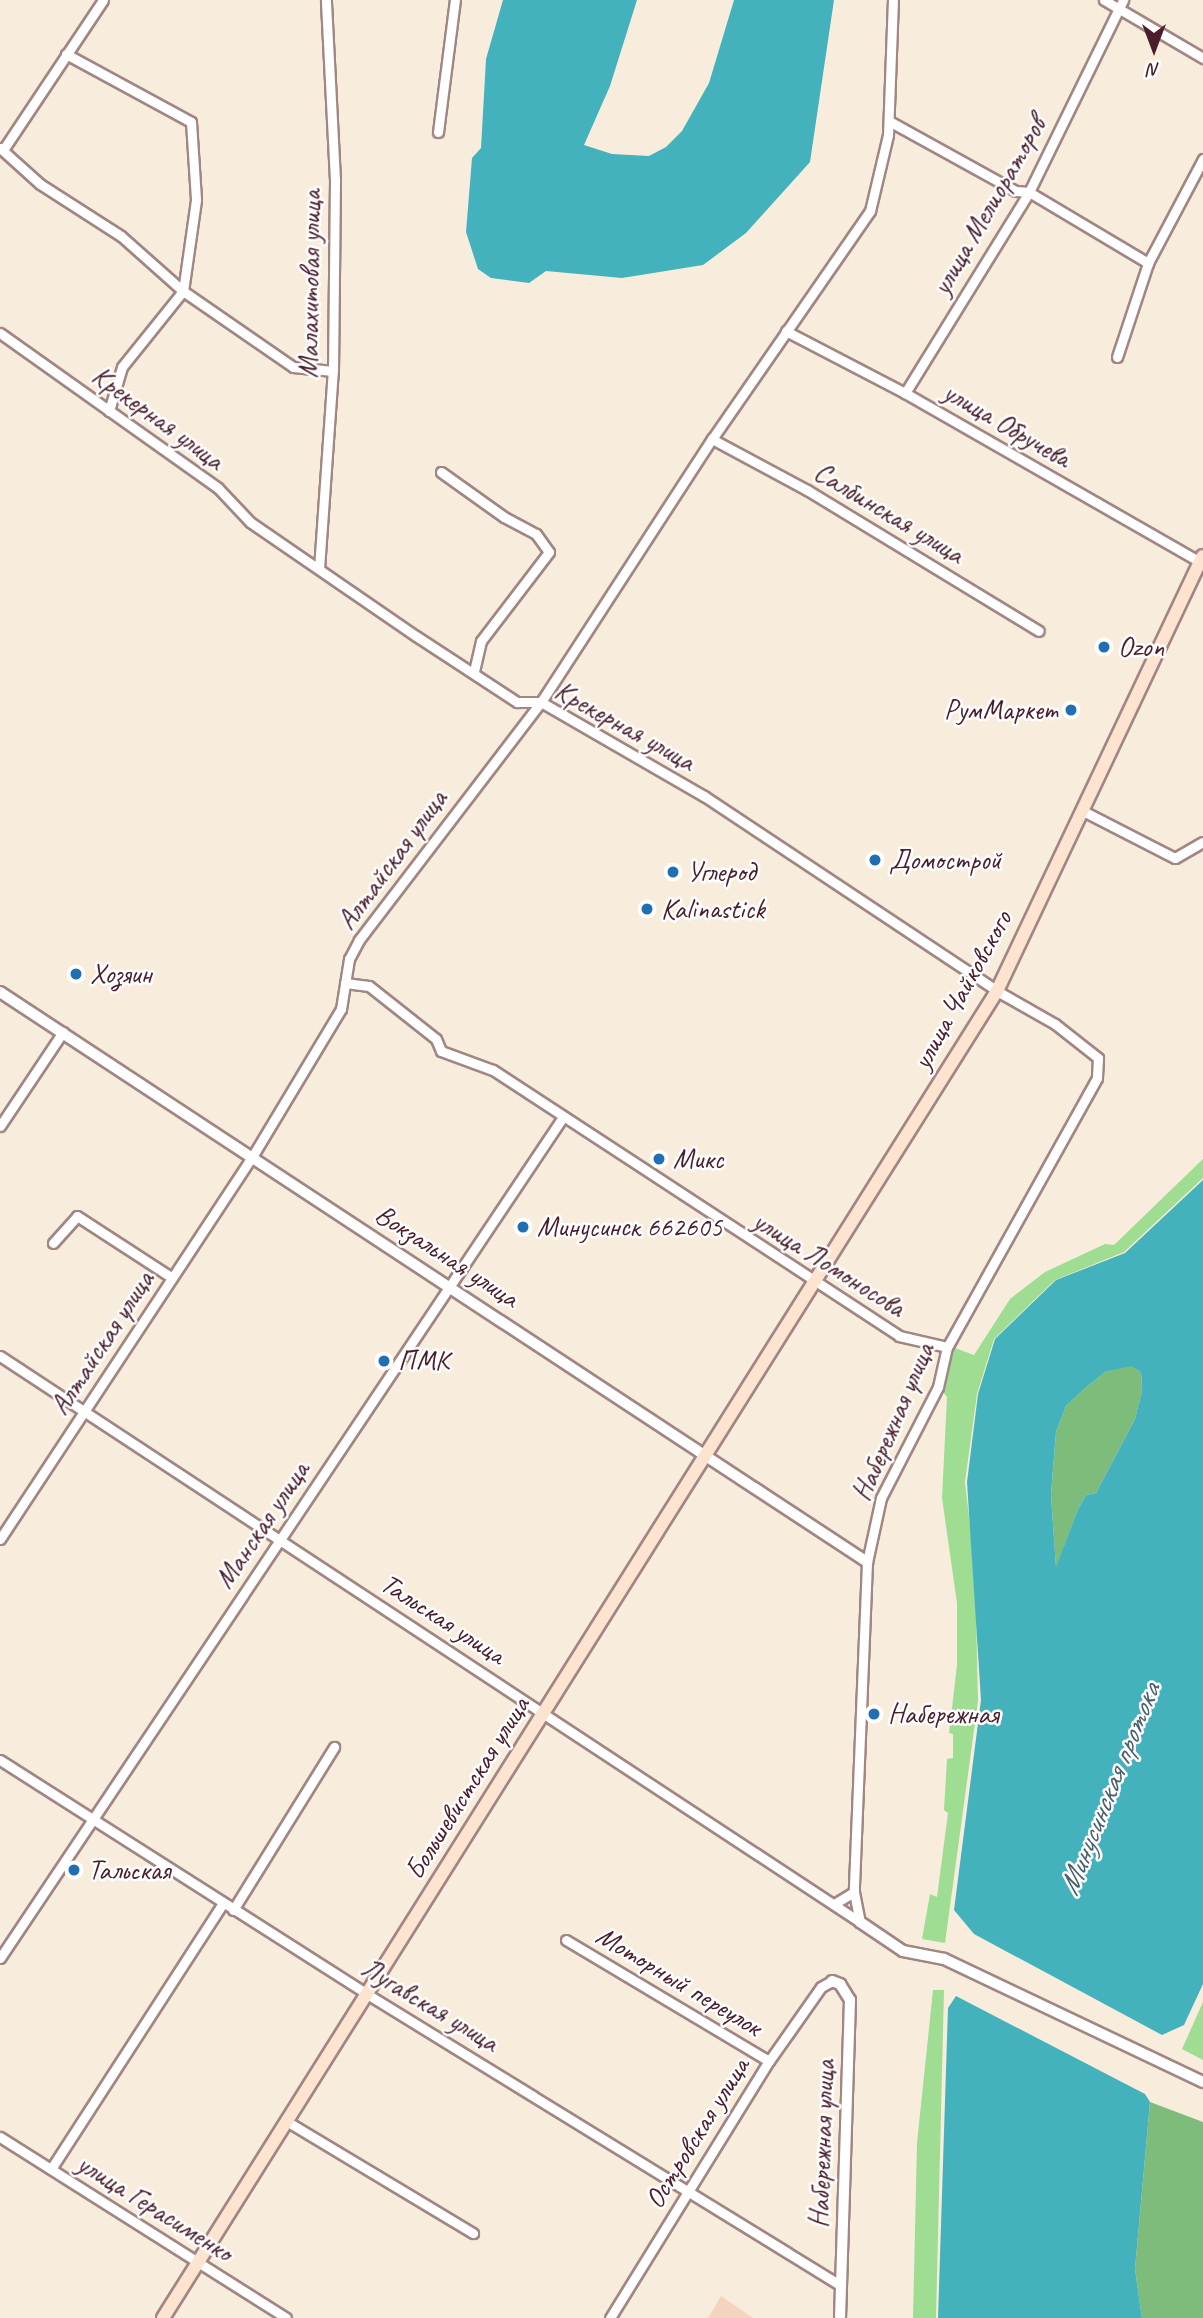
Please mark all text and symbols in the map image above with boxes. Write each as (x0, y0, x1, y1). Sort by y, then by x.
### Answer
north arrow (1119, 14, 1189, 84)
text: N (1148, 58, 1160, 82)
street label: улица Мелиораторов (925, 112, 1053, 300)
street label: Малахитовая улица (292, 189, 328, 379)
street label: Крекерная улица (84, 358, 232, 478)
street label: улица Обручева (937, 375, 1077, 475)
street label: Салбинская улица (807, 455, 971, 571)
place label: Ozon (1118, 630, 1164, 664)
marker: Ozon (1096, 639, 1112, 655)
street label: Крекерная улица (548, 673, 702, 779)
place label: РумМаркет (944, 693, 1057, 727)
marker: РумМаркет (1063, 702, 1079, 718)
street label: Алтайская улица (329, 783, 455, 937)
place label: Домострой (889, 843, 1001, 877)
marker: Домострой (867, 852, 883, 868)
place label: Углерод (687, 855, 756, 889)
marker: Углерод (665, 864, 681, 880)
place label: Kalinastick (661, 892, 764, 926)
marker: Kalinastick (639, 901, 655, 917)
street label: улица Чайковского (905, 905, 1019, 1075)
place label: Хозяин (90, 957, 152, 991)
marker: Хозяин (68, 966, 84, 982)
place label: Микс (673, 1142, 723, 1176)
marker: Микс (651, 1151, 667, 1167)
street label: Вокзальная улица (368, 1197, 526, 1315)
street label: улица Ломоносова (747, 1204, 911, 1324)
place label: Минусинск 662605 (537, 1210, 722, 1244)
marker: Минусинск 662605 (515, 1219, 531, 1235)
street label: Алтайская улица (43, 1264, 161, 1422)
street label: Набережная улица (844, 1337, 942, 1507)
place label: ПМК (398, 1344, 449, 1378)
marker: ПМК (376, 1353, 392, 1369)
street label: Манская улица (207, 1455, 317, 1595)
street label: Тальская улица (374, 1566, 512, 1672)
water label: Минусинская протока (1050, 1678, 1168, 1900)
street label: Большевистская улица (397, 1690, 537, 1886)
place label: Набережная (888, 1697, 999, 1731)
marker: Набережная (866, 1706, 882, 1722)
place label: Тальская (88, 1853, 170, 1887)
marker: Тальская (66, 1862, 82, 1878)
street label: Моторный переулок (590, 1918, 768, 2044)
street label: Лугавская улица (354, 1950, 506, 2060)
street label: Островская улица (637, 2051, 757, 2215)
street label: Набережная улица (802, 2058, 842, 2230)
street label: улица Герасименко (72, 2147, 238, 2269)

